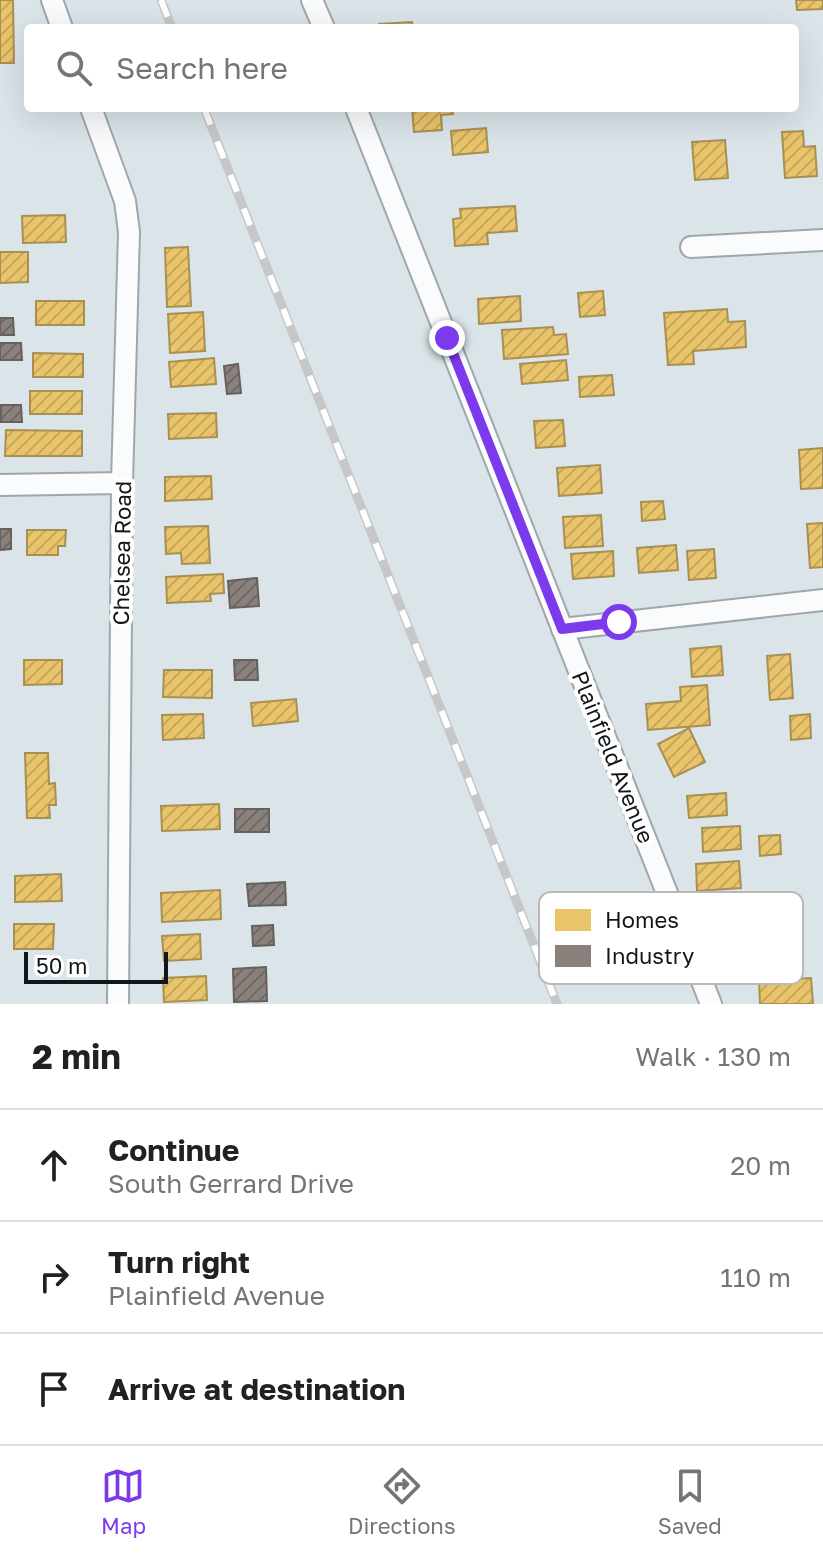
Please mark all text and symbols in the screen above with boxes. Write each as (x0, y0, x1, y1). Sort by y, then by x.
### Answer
search box (24, 24, 799, 112)
icon: search (52, 46, 96, 90)
text: Search here (116, 50, 288, 86)
route end (429, 320, 465, 356)
street label: Chelsea Road (107, 480, 136, 625)
route start (601, 604, 637, 640)
street label: Plainfield Avenue (567, 667, 660, 847)
legend (539, 892, 803, 984)
text: Homes (605, 906, 679, 933)
text: Industry (605, 942, 694, 969)
scale bar (24, 948, 168, 984)
text: 50 m (36, 952, 87, 979)
text: 2 min (32, 1036, 121, 1076)
text: Walk · 130 m (635, 1041, 791, 1072)
text: Continue (108, 1132, 239, 1168)
icon: ahead (32, 1143, 76, 1187)
text: 20 m (730, 1150, 791, 1181)
text: South Gerrard Drive (108, 1168, 354, 1199)
text: Turn right (108, 1244, 250, 1280)
icon: right (32, 1255, 76, 1299)
text: 110 m (720, 1262, 791, 1293)
text: Plainfield Avenue (108, 1280, 325, 1311)
icon: arrive (32, 1367, 76, 1411)
text: Arrive at destination (108, 1371, 405, 1407)
tab: Map (101, 1464, 146, 1539)
tab: Directions (348, 1464, 456, 1539)
tab: Saved (658, 1464, 722, 1539)

